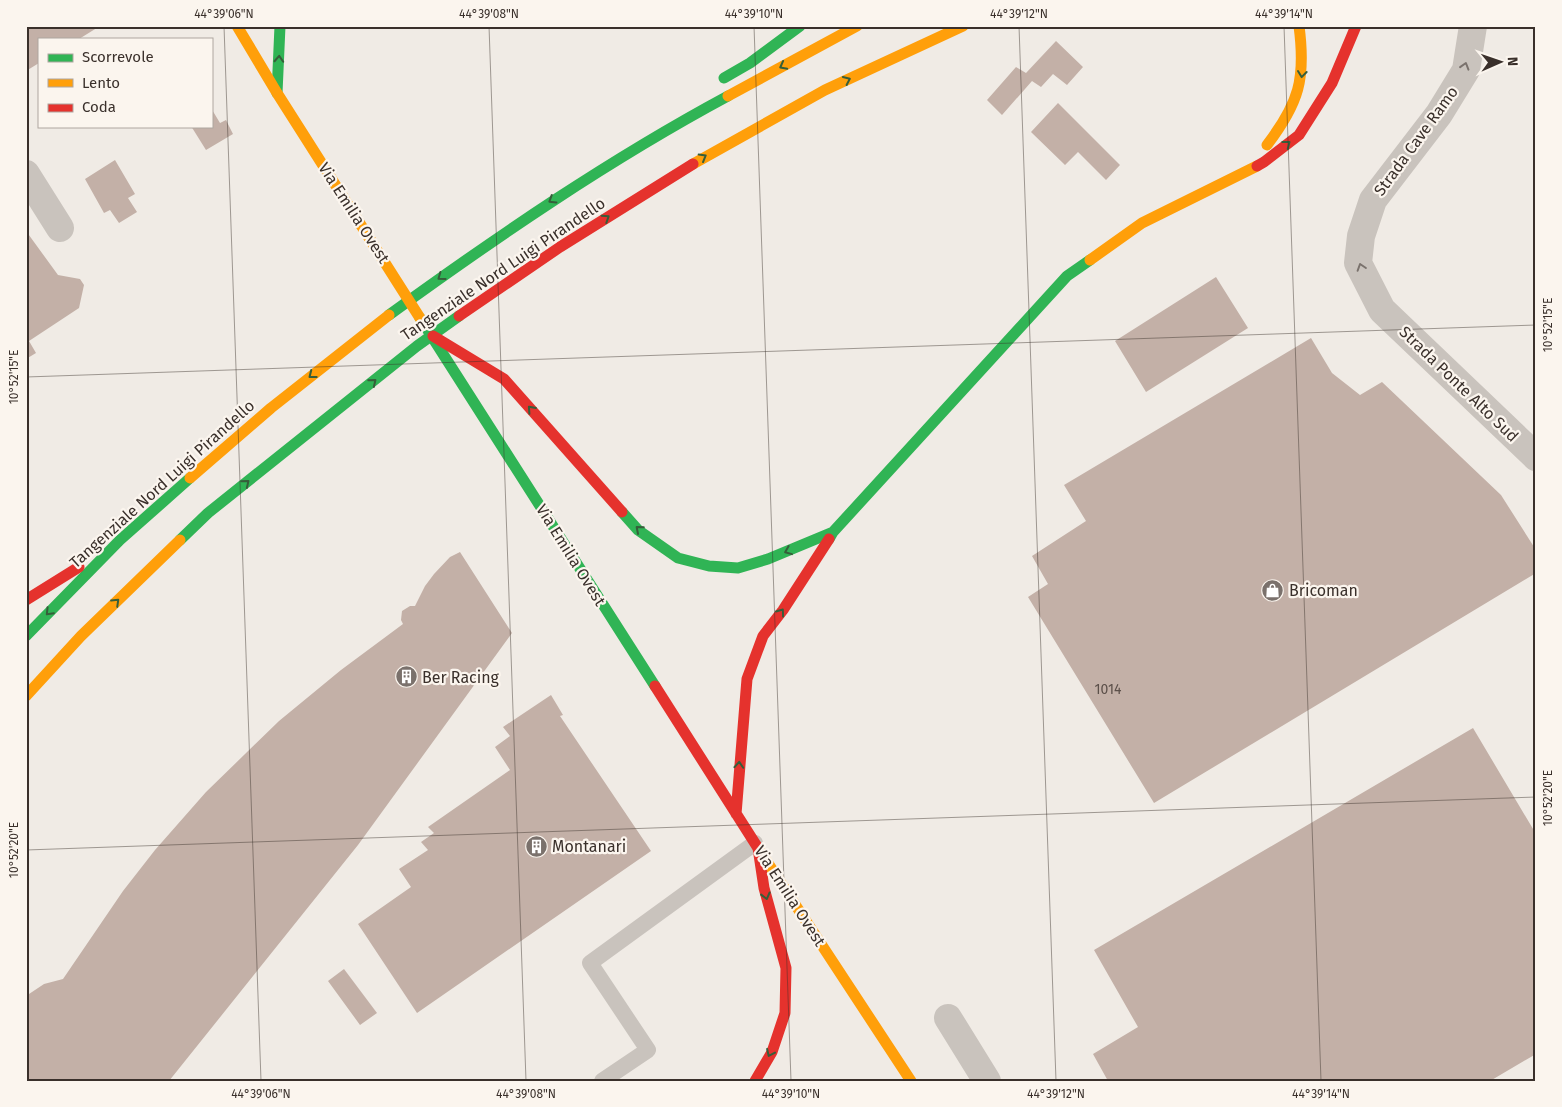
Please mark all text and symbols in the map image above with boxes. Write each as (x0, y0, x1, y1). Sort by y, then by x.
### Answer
text: 44°39'06"N (194, 7, 254, 21)
text: 44°39'08"N (459, 7, 519, 21)
text: 44°39'10"N (725, 7, 783, 21)
text: 44°39'12"N (990, 7, 1048, 21)
text: 44°39'14"N (1255, 7, 1313, 21)
legend (38, 38, 212, 128)
north arrow (1474, 38, 1524, 88)
text: Scorrevole (82, 48, 154, 66)
one-way arrow (273, 55, 284, 63)
text: N (1504, 57, 1521, 67)
one-way arrow (780, 60, 789, 70)
one-way arrow (1460, 62, 1470, 71)
one-way arrow (1297, 71, 1308, 79)
text: Lento (82, 74, 120, 92)
one-way arrow (841, 77, 850, 87)
street label: Strada Cave Ramo (1370, 83, 1462, 199)
text: Coda (82, 98, 116, 116)
one-way arrow (1281, 142, 1290, 150)
one-way arrow (698, 154, 707, 164)
street label: Via Emilia Ovest (314, 159, 394, 267)
street label: Tangenziale Nord Luigi Pirandello (397, 193, 609, 345)
one-way arrow (549, 194, 558, 204)
one-way arrow (601, 214, 610, 224)
one-way arrow (1357, 263, 1367, 271)
one-way arrow (438, 271, 447, 279)
text: 10°52'15"E (1541, 298, 1555, 352)
street label: Strada Ponte Alto Sud (1396, 322, 1522, 446)
text: 10°52'15"E (7, 350, 21, 404)
one-way arrow (308, 369, 318, 378)
one-way arrow (367, 379, 376, 387)
street label: Tangenziale Nord Luigi Pirandello (66, 396, 258, 572)
one-way arrow (527, 405, 536, 414)
one-way arrow (240, 480, 250, 489)
street label: Via Emilia Ovest (532, 501, 610, 609)
one-way arrow (636, 526, 645, 535)
one-way arrow (784, 544, 793, 555)
shop icon: Bricoman (1261, 578, 1285, 602)
place label: Bricoman (1289, 581, 1358, 600)
one-way arrow (110, 599, 119, 608)
one-way arrow (46, 607, 55, 616)
one-way arrow (775, 608, 784, 618)
building icon: Ber Racing (394, 665, 418, 689)
place label: Ber Racing (422, 668, 500, 687)
house number: 1014 (1094, 681, 1122, 698)
one-way arrow (733, 761, 744, 769)
text: 10°52'20"E (1541, 770, 1555, 826)
text: 10°52'20"E (7, 822, 21, 878)
building icon: Montanari (524, 834, 548, 858)
place label: Montanari (552, 837, 626, 856)
street label: Via Emilia Ovest (750, 842, 830, 950)
one-way arrow (760, 892, 771, 901)
one-way arrow (766, 1048, 776, 1057)
text: 44°39'06"N (231, 1087, 291, 1101)
text: 44°39'08"N (496, 1087, 556, 1101)
text: 44°39'10"N (762, 1087, 820, 1101)
text: 44°39'12"N (1027, 1087, 1085, 1101)
text: 44°39'14"N (1292, 1087, 1350, 1101)

